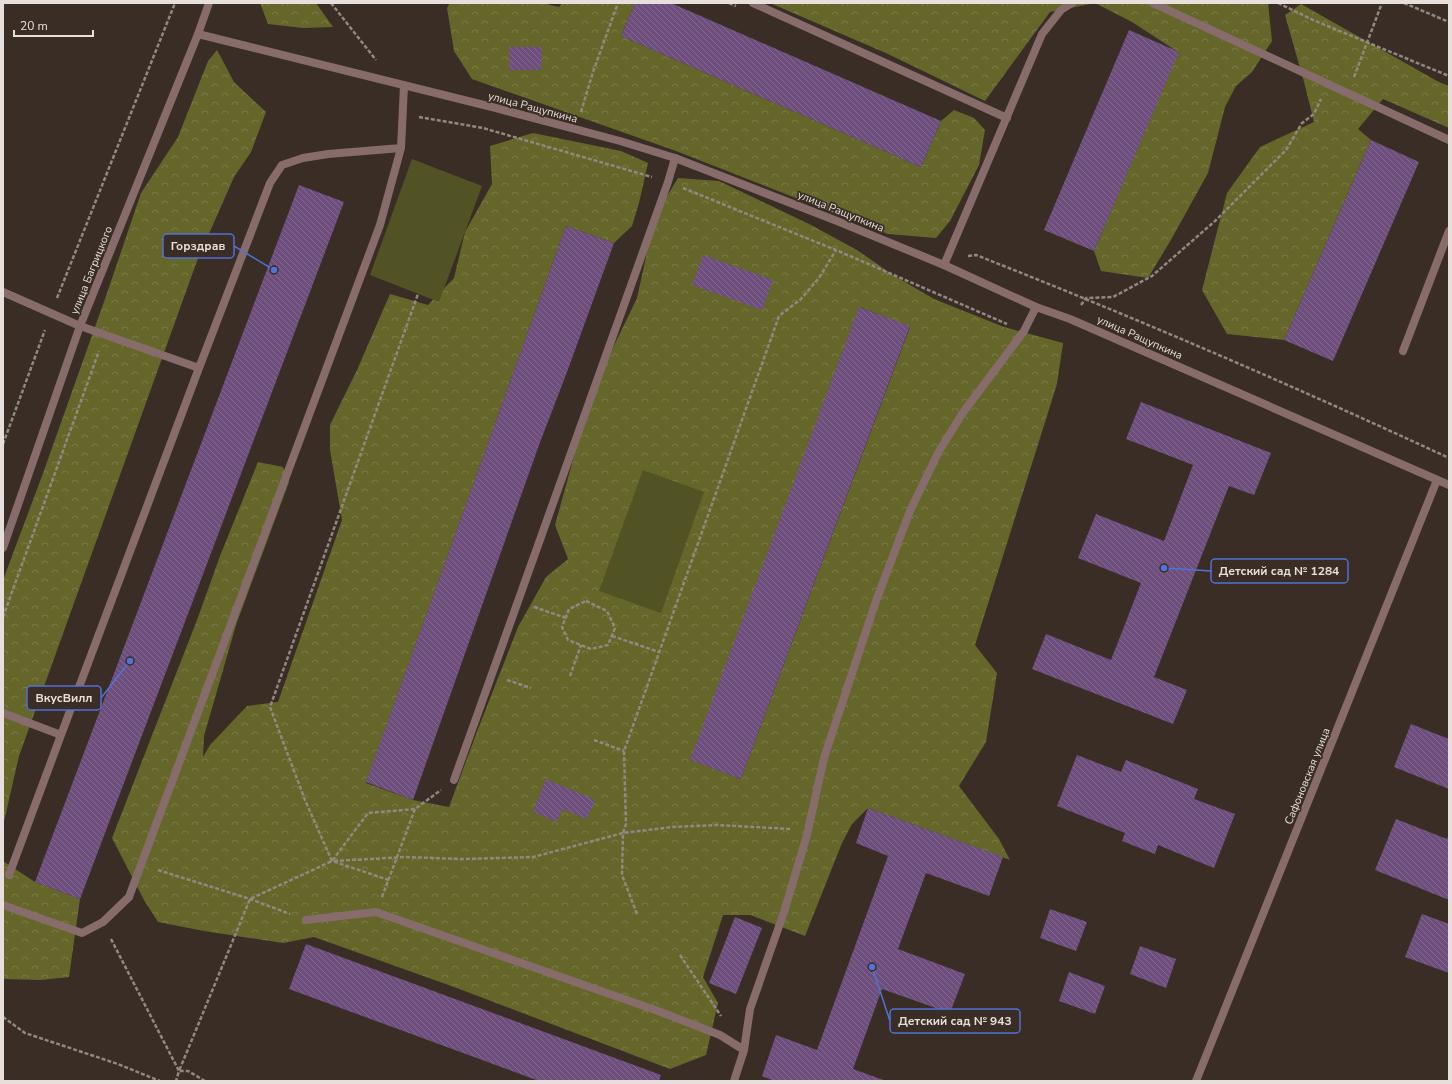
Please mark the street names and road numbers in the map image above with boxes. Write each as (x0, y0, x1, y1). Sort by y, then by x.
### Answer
street label: улица Ращупкина (486, 88, 579, 127)
street label: улица Ращупкина (795, 187, 886, 236)
street label: улица Багрицкого (67, 224, 116, 317)
street label: улица Ращупкина (1095, 312, 1185, 363)
street label: Сафоновская улица (1281, 725, 1334, 827)

